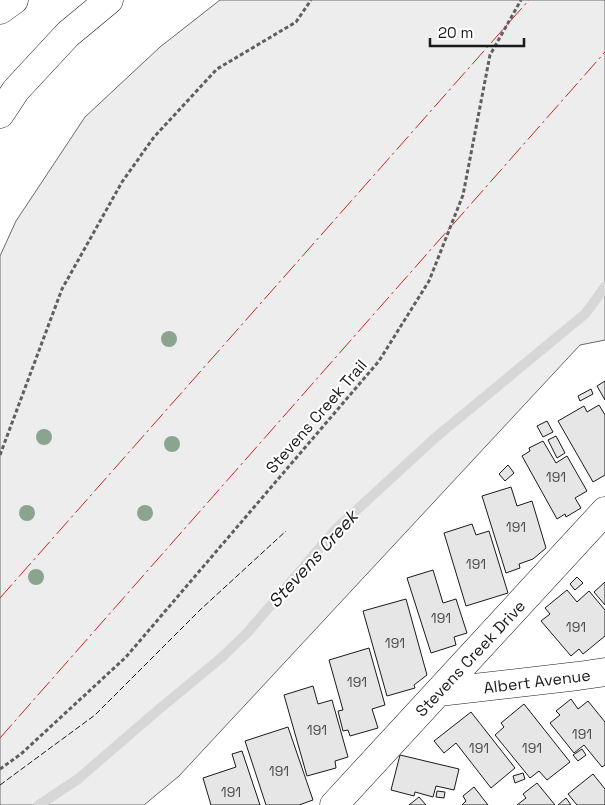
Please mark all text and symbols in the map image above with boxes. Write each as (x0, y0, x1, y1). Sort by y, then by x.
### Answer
scale bar (430, 15, 524, 47)
text: 20 m (438, 23, 473, 42)
street label: Stevens Creek Trail (261, 355, 372, 478)
house number: 191 (546, 468, 566, 486)
water label: Stevens Creek (263, 503, 364, 612)
house number: 191 (506, 518, 526, 536)
house number: 191 (466, 555, 486, 573)
street label: Stevens Creek Drive (411, 596, 530, 721)
house number: 191 (431, 609, 451, 627)
house number: 191 (566, 618, 586, 636)
house number: 191 (385, 634, 405, 652)
street label: Albert Avenue (482, 665, 592, 698)
house number: 191 (347, 673, 367, 691)
house number: 191 (307, 721, 327, 739)
house number: 191 (572, 725, 592, 743)
house number: 191 (469, 739, 489, 757)
house number: 191 (522, 739, 542, 757)
house number: 191 (269, 762, 289, 780)
house number: 191 (221, 783, 241, 801)

